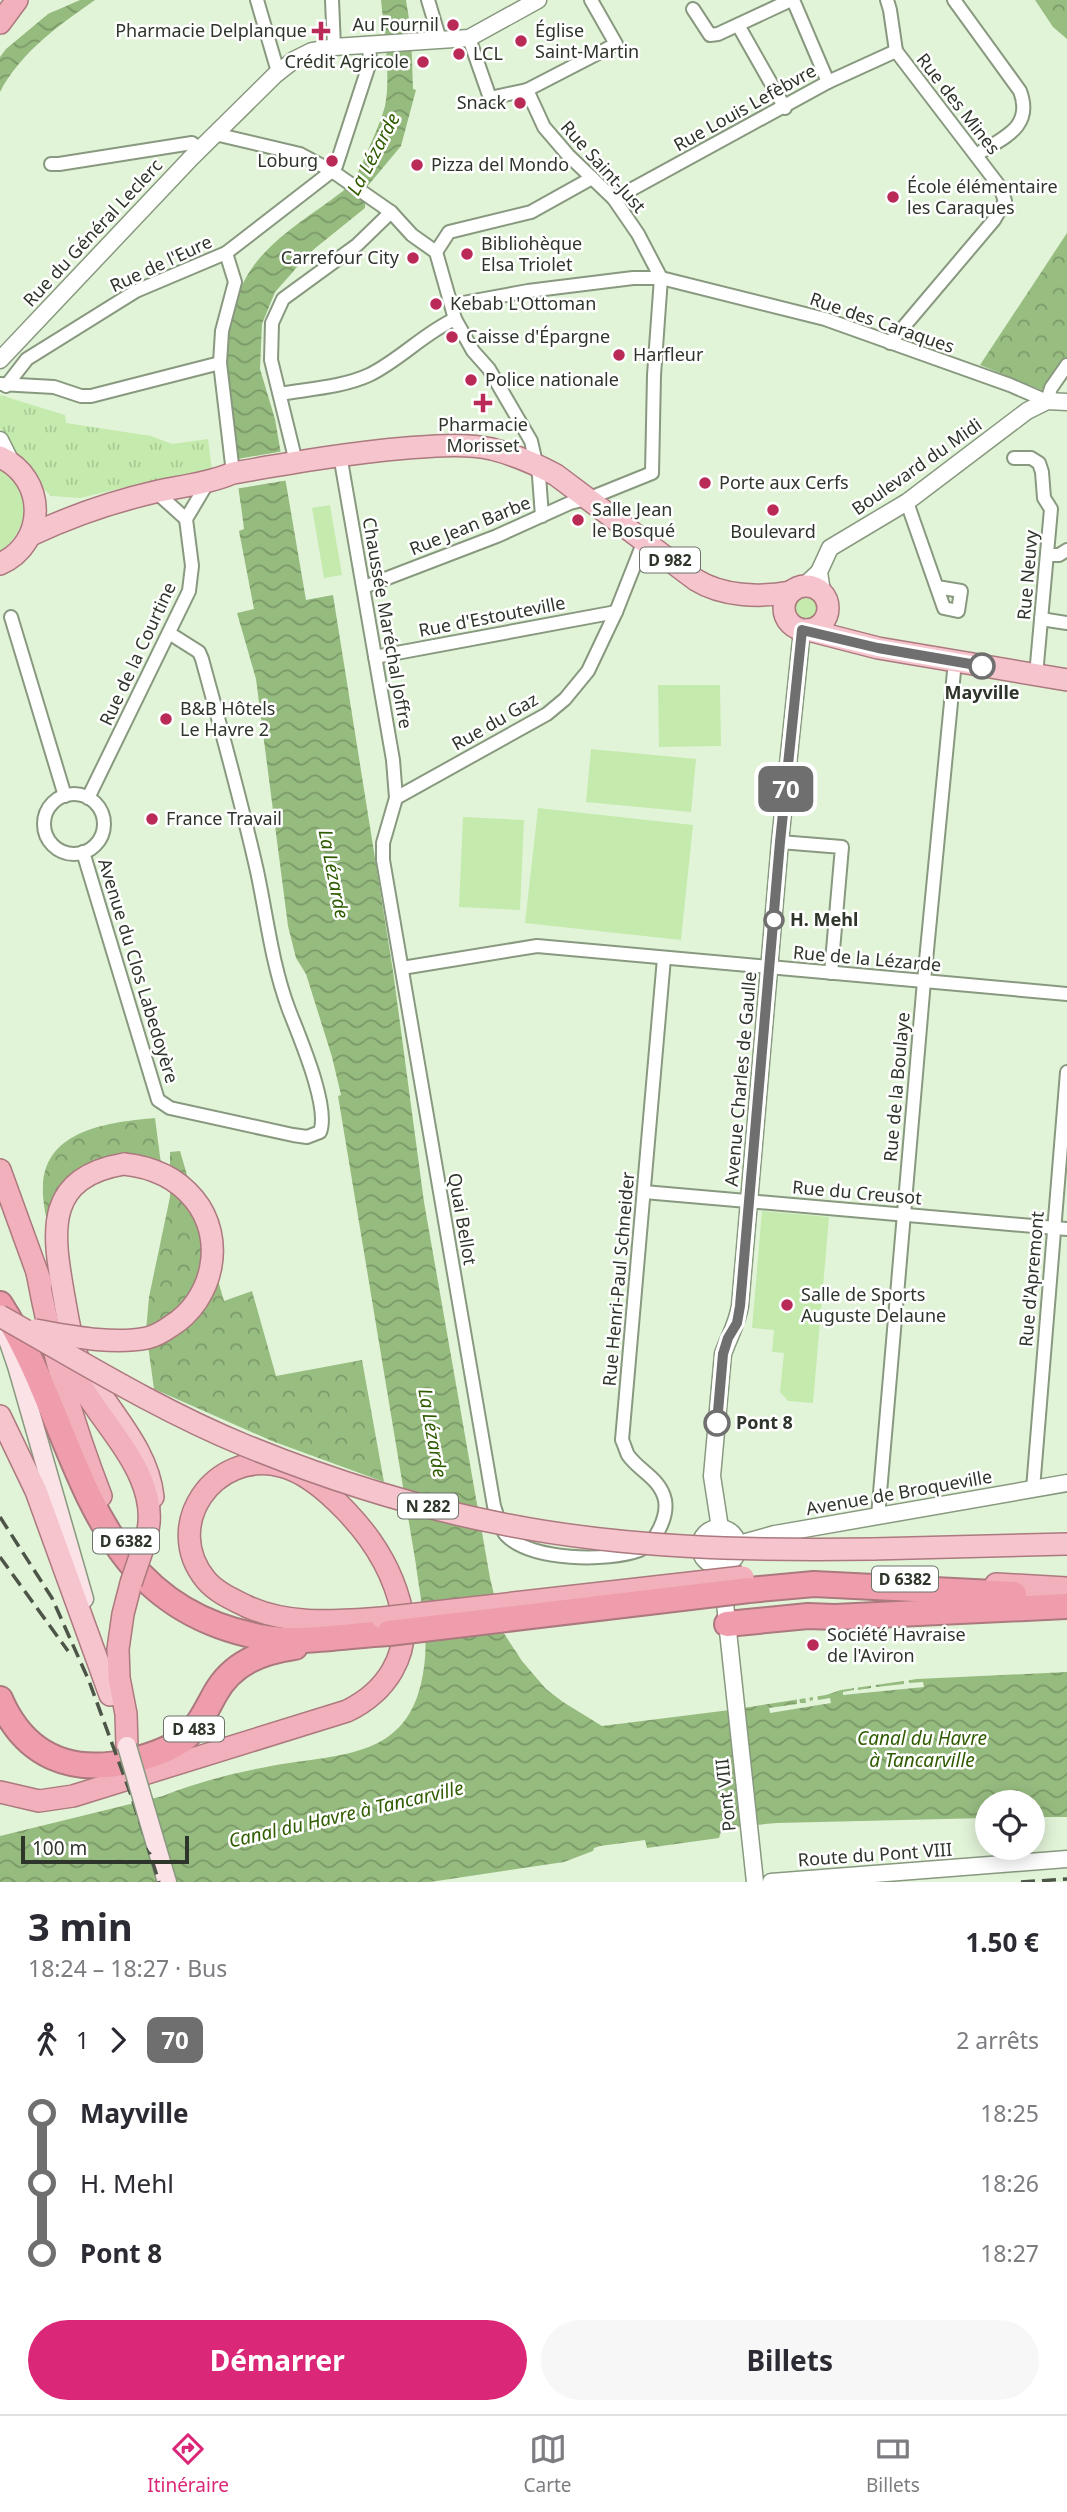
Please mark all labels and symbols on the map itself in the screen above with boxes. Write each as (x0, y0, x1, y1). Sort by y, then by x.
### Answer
place label: Au Fournil (352, 12, 439, 36)
marker: Au Fournil (445, 17, 461, 33)
place label: Pharmacie Delplanque (115, 18, 307, 42)
place label: Église Saint-Martin (535, 18, 639, 63)
marker: Pharmacie Delplanque (313, 23, 329, 39)
marker: Église Saint-Martin (513, 33, 529, 49)
place label: LCL (473, 41, 503, 65)
marker: LCL (451, 46, 467, 62)
street label: Rue des Mines (912, 48, 1006, 159)
place label: Crédit Agricole (285, 49, 409, 73)
marker: Crédit Agricole (415, 54, 431, 70)
street label: Rue Louis Lefèbvre (669, 58, 820, 156)
place label: Snack (457, 90, 506, 114)
marker: Snack (512, 95, 528, 111)
water label: La Lézarde (340, 108, 406, 200)
street label: Rue Saint-Just (556, 115, 652, 218)
place label: Loburg (257, 148, 318, 172)
place label: Pizza del Mondo (431, 152, 569, 176)
street label: Rue du Général Leclerc (17, 153, 167, 311)
marker: Loburg (324, 153, 340, 169)
marker: Pizza del Mondo (409, 157, 425, 173)
place label: École élémentaire les Caraques (907, 174, 1058, 219)
marker: École élémentaire les Caraques (885, 189, 901, 205)
street label: Rue de l'Eure (106, 229, 216, 297)
place label: Bibliohèque Elsa Triolet (481, 231, 582, 276)
place label: Carrefour City (281, 245, 400, 269)
marker: Bibliohèque Elsa Triolet (459, 246, 475, 262)
marker: Carrefour City (405, 250, 421, 266)
street label: Rue des Caraques (807, 286, 958, 358)
place label: Kebab L'Ottoman (450, 291, 596, 315)
marker: Kebab L'Ottoman (428, 296, 444, 312)
place label: Caisse d'Épargne (466, 324, 610, 348)
marker: Caisse d'Épargne (444, 329, 460, 345)
place label: Harfleur (633, 342, 704, 366)
marker: Harfleur (611, 347, 627, 363)
place label: Police nationale (485, 367, 619, 391)
marker: Police nationale (463, 372, 479, 388)
marker: Pharmacie Morisset (475, 395, 491, 411)
place label: Pharmacie Morisset (438, 412, 528, 457)
street label: Boulevard du Midi (847, 412, 986, 520)
place label: Porte aux Cerfs (719, 470, 849, 494)
marker: Porte aux Cerfs (697, 475, 713, 491)
street label: Rue Jean Barbe (406, 490, 534, 560)
place label: Salle Jean le Bosqué (592, 497, 675, 542)
marker: Boulevard (765, 502, 781, 518)
marker: Salle Jean le Bosqué (570, 512, 586, 528)
street label: Chaussée Maréchal Joffre (358, 515, 418, 730)
place label: Boulevard (730, 519, 816, 543)
street label: Rue Neuvy (1011, 528, 1043, 621)
road number: D 982 (640, 548, 700, 572)
street label: Rue de la Courtine (93, 578, 181, 729)
street label: Rue d'Estouteville (416, 590, 567, 642)
marker: Mayville (969, 653, 995, 679)
place label: Mayville (944, 680, 1020, 704)
street label: Rue du Gaz (447, 687, 542, 755)
place label: B&B Hôtels Le Havre 2 (180, 696, 275, 741)
marker: B&B Hôtels Le Havre 2 (158, 711, 174, 727)
line badge: 70 (754, 766, 818, 812)
place label: France Travail (166, 806, 282, 830)
marker: France Travail (144, 811, 160, 827)
water label: La Lézarde (313, 827, 355, 921)
street label: Avenue du Clos Labedoyère (93, 855, 185, 1086)
place label: H. Mehl (790, 907, 858, 931)
marker: H. Mehl (764, 910, 784, 930)
street label: Rue de la Lézarde (792, 940, 942, 976)
street label: Avenue Charles de Gaulle (719, 970, 761, 1187)
street label: Rue de la Boulaye (878, 1011, 915, 1163)
street label: Rue Henri-Paul Schneider (597, 1170, 639, 1387)
street label: Quai Bellot (443, 1171, 483, 1267)
street label: Rue du Creusot (791, 1174, 923, 1210)
street label: Rue d'Apremont (1013, 1210, 1049, 1348)
place label: Salle de Sports Auguste Delaune (801, 1282, 946, 1327)
marker: Salle de Sports Auguste Delaune (779, 1297, 795, 1313)
water label: La Lézarde (412, 1386, 454, 1480)
marker: Pont 8 (704, 1410, 730, 1436)
place label: Pont 8 (736, 1410, 793, 1434)
street label: Avenue de Broqueville (804, 1464, 994, 1520)
road number: N 282 (398, 1494, 458, 1518)
road number: D 6382 (93, 1528, 159, 1554)
road number: D 6382 (872, 1567, 938, 1592)
place label: Société Havraise de l'Aviron (827, 1622, 966, 1667)
marker: Société Havraise de l'Aviron (805, 1637, 821, 1653)
road number: D 483 (164, 1716, 224, 1742)
water label: Canal du Havre à Tancarville (857, 1725, 987, 1773)
street label: Pont VIII (709, 1757, 741, 1833)
water label: Canal du Havre à Tancarville (226, 1774, 466, 1854)
scale bar (21, 1833, 189, 1865)
street label: Route du Pont VIII (797, 1837, 953, 1871)

